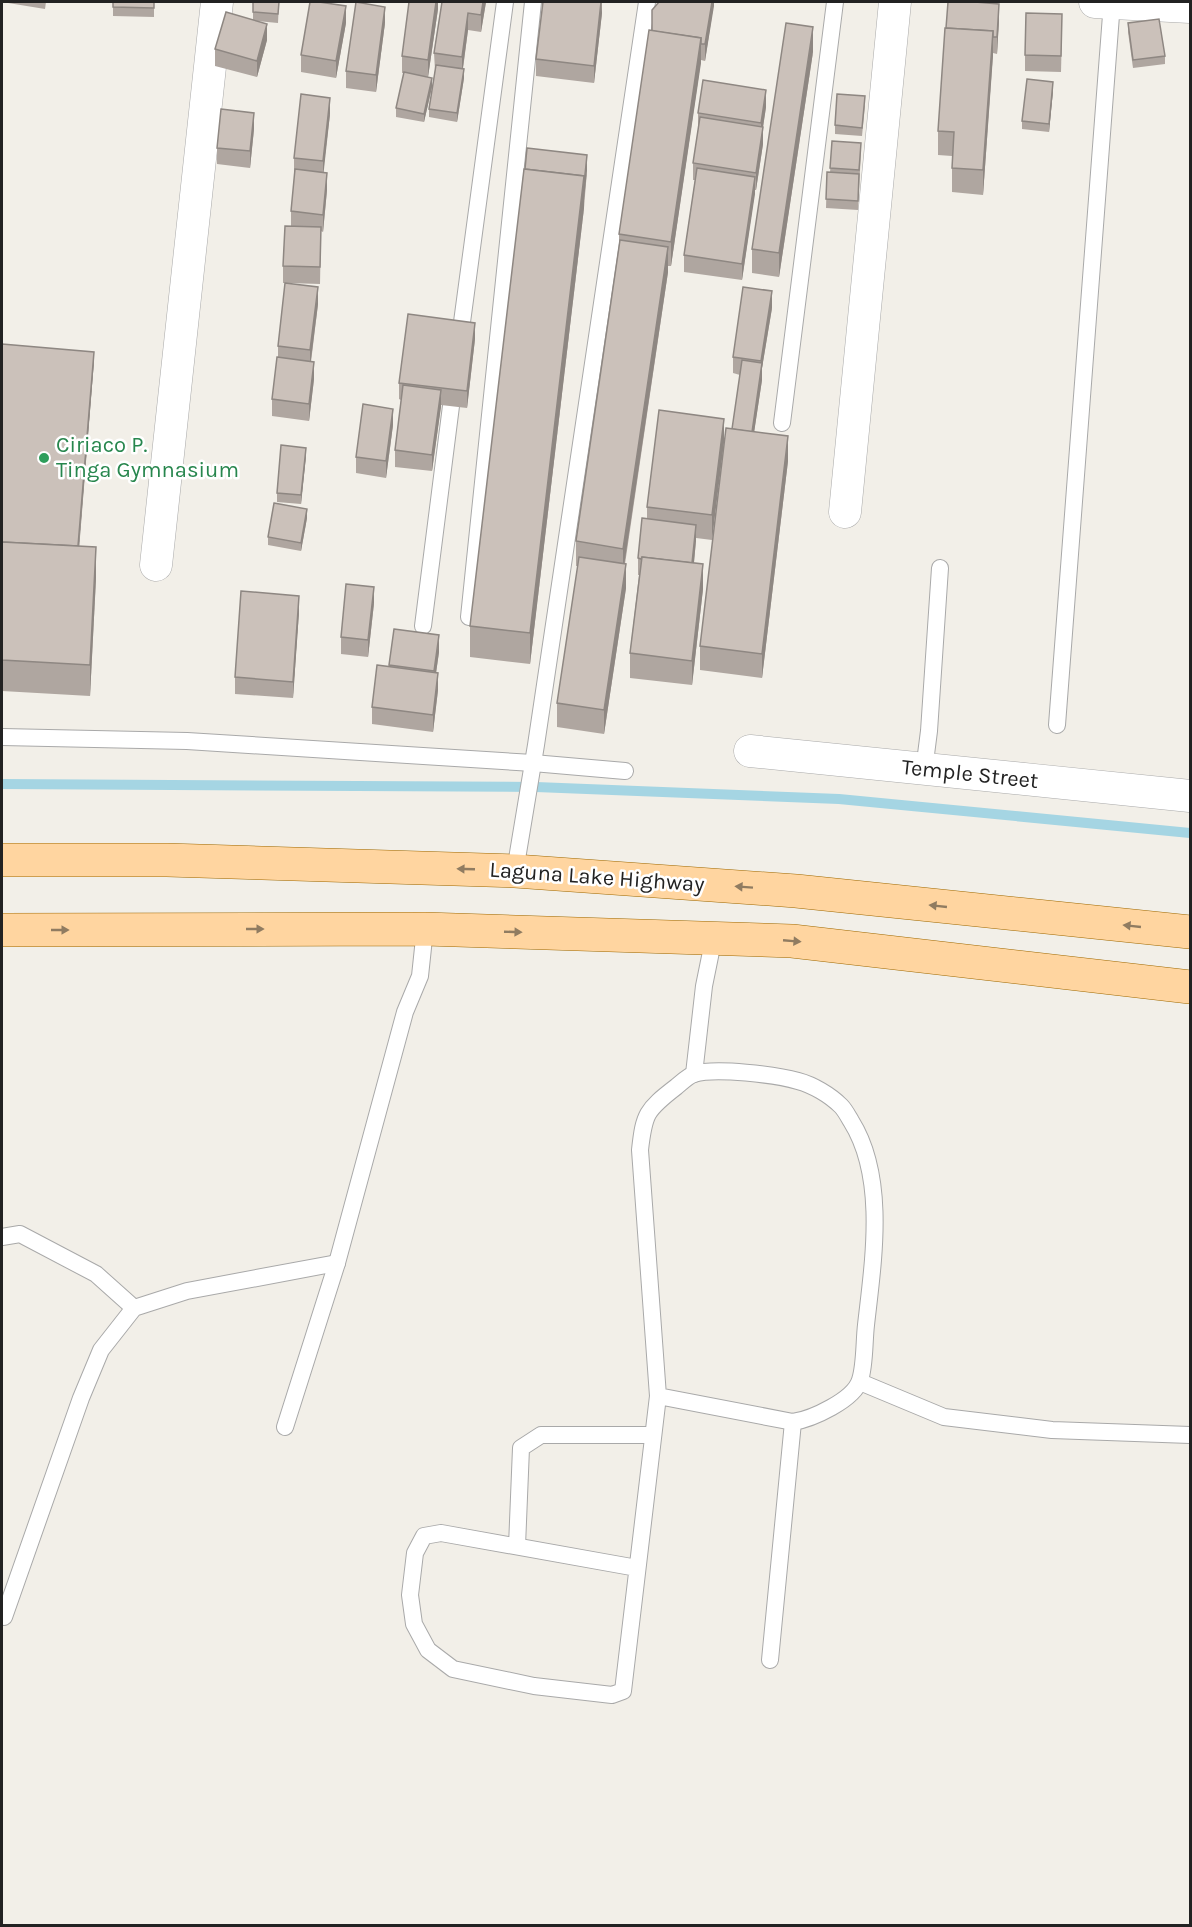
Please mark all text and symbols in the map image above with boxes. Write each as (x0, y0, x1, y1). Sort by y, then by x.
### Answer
place label: Ciriaco P. Tinga Gymnasium (56, 432, 239, 483)
marker: Ciriaco P. Tinga Gymnasium (37, 451, 51, 465)
street label: Temple Street (900, 754, 1040, 794)
street label: Laguna Lake Highway (489, 857, 705, 897)
one-way arrow (456, 864, 475, 874)
one-way arrow (735, 882, 754, 892)
one-way arrow (929, 901, 948, 910)
one-way arrow (1123, 921, 1142, 931)
one-way arrow (50, 925, 69, 935)
one-way arrow (245, 925, 264, 934)
one-way arrow (503, 927, 522, 936)
one-way arrow (782, 936, 801, 946)

